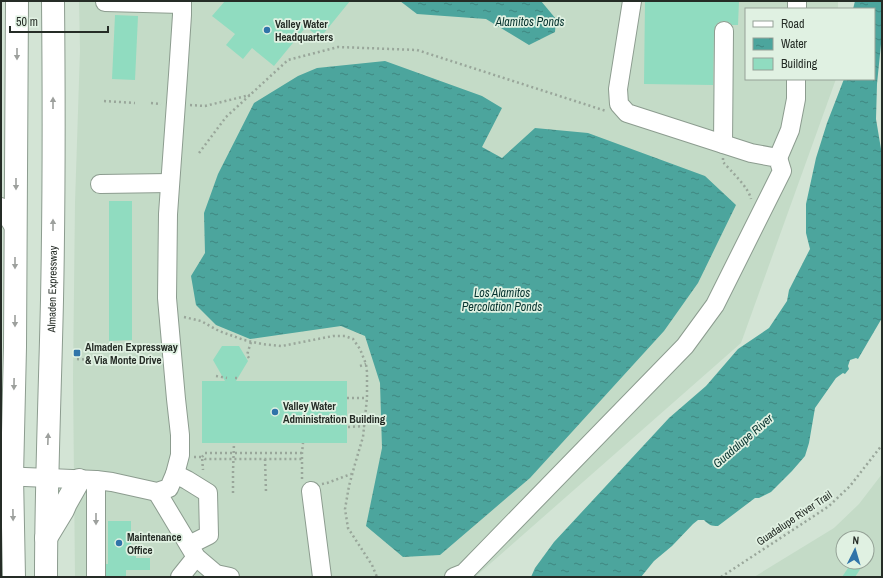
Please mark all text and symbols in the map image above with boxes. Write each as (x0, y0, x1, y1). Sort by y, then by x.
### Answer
scale bar (10, 8, 108, 34)
legend (745, 8, 875, 80)
text: 50 m (16, 14, 38, 30)
water label: Alamitos Ponds (495, 14, 565, 30)
text: Road (781, 16, 805, 32)
place label: Valley Water Headquarters (275, 17, 333, 44)
marker: Valley Water Headquarters (262, 25, 272, 35)
text: Water (781, 36, 808, 52)
one-way arrow (14, 48, 20, 61)
text: Building (781, 56, 818, 72)
one-way arrow (50, 96, 56, 109)
one-way arrow (13, 178, 19, 191)
one-way arrow (50, 218, 56, 231)
street label: Almaden Expressway (44, 245, 60, 334)
one-way arrow (12, 257, 18, 270)
water label: Los Alamitos Percolation Ponds (462, 285, 542, 315)
one-way arrow (12, 315, 18, 328)
place label: Almaden Expressway & Via Monte Drive (85, 340, 178, 367)
marker: Almaden Expressway & Via Monte Drive (72, 348, 82, 358)
one-way arrow (11, 378, 17, 391)
place label: Valley Water Administration Building (283, 399, 386, 426)
marker: Valley Water Administration Building (270, 407, 280, 417)
water label: Guadalupe River (710, 410, 777, 471)
one-way arrow (45, 432, 51, 445)
street label: Guadalupe River Trail (753, 488, 835, 548)
one-way arrow (10, 509, 16, 522)
one-way arrow (93, 513, 99, 526)
place label: Maintenance Office (127, 530, 182, 557)
north arrow (835, 530, 875, 570)
text: N (852, 533, 860, 547)
marker: Maintenance Office (114, 538, 124, 548)

